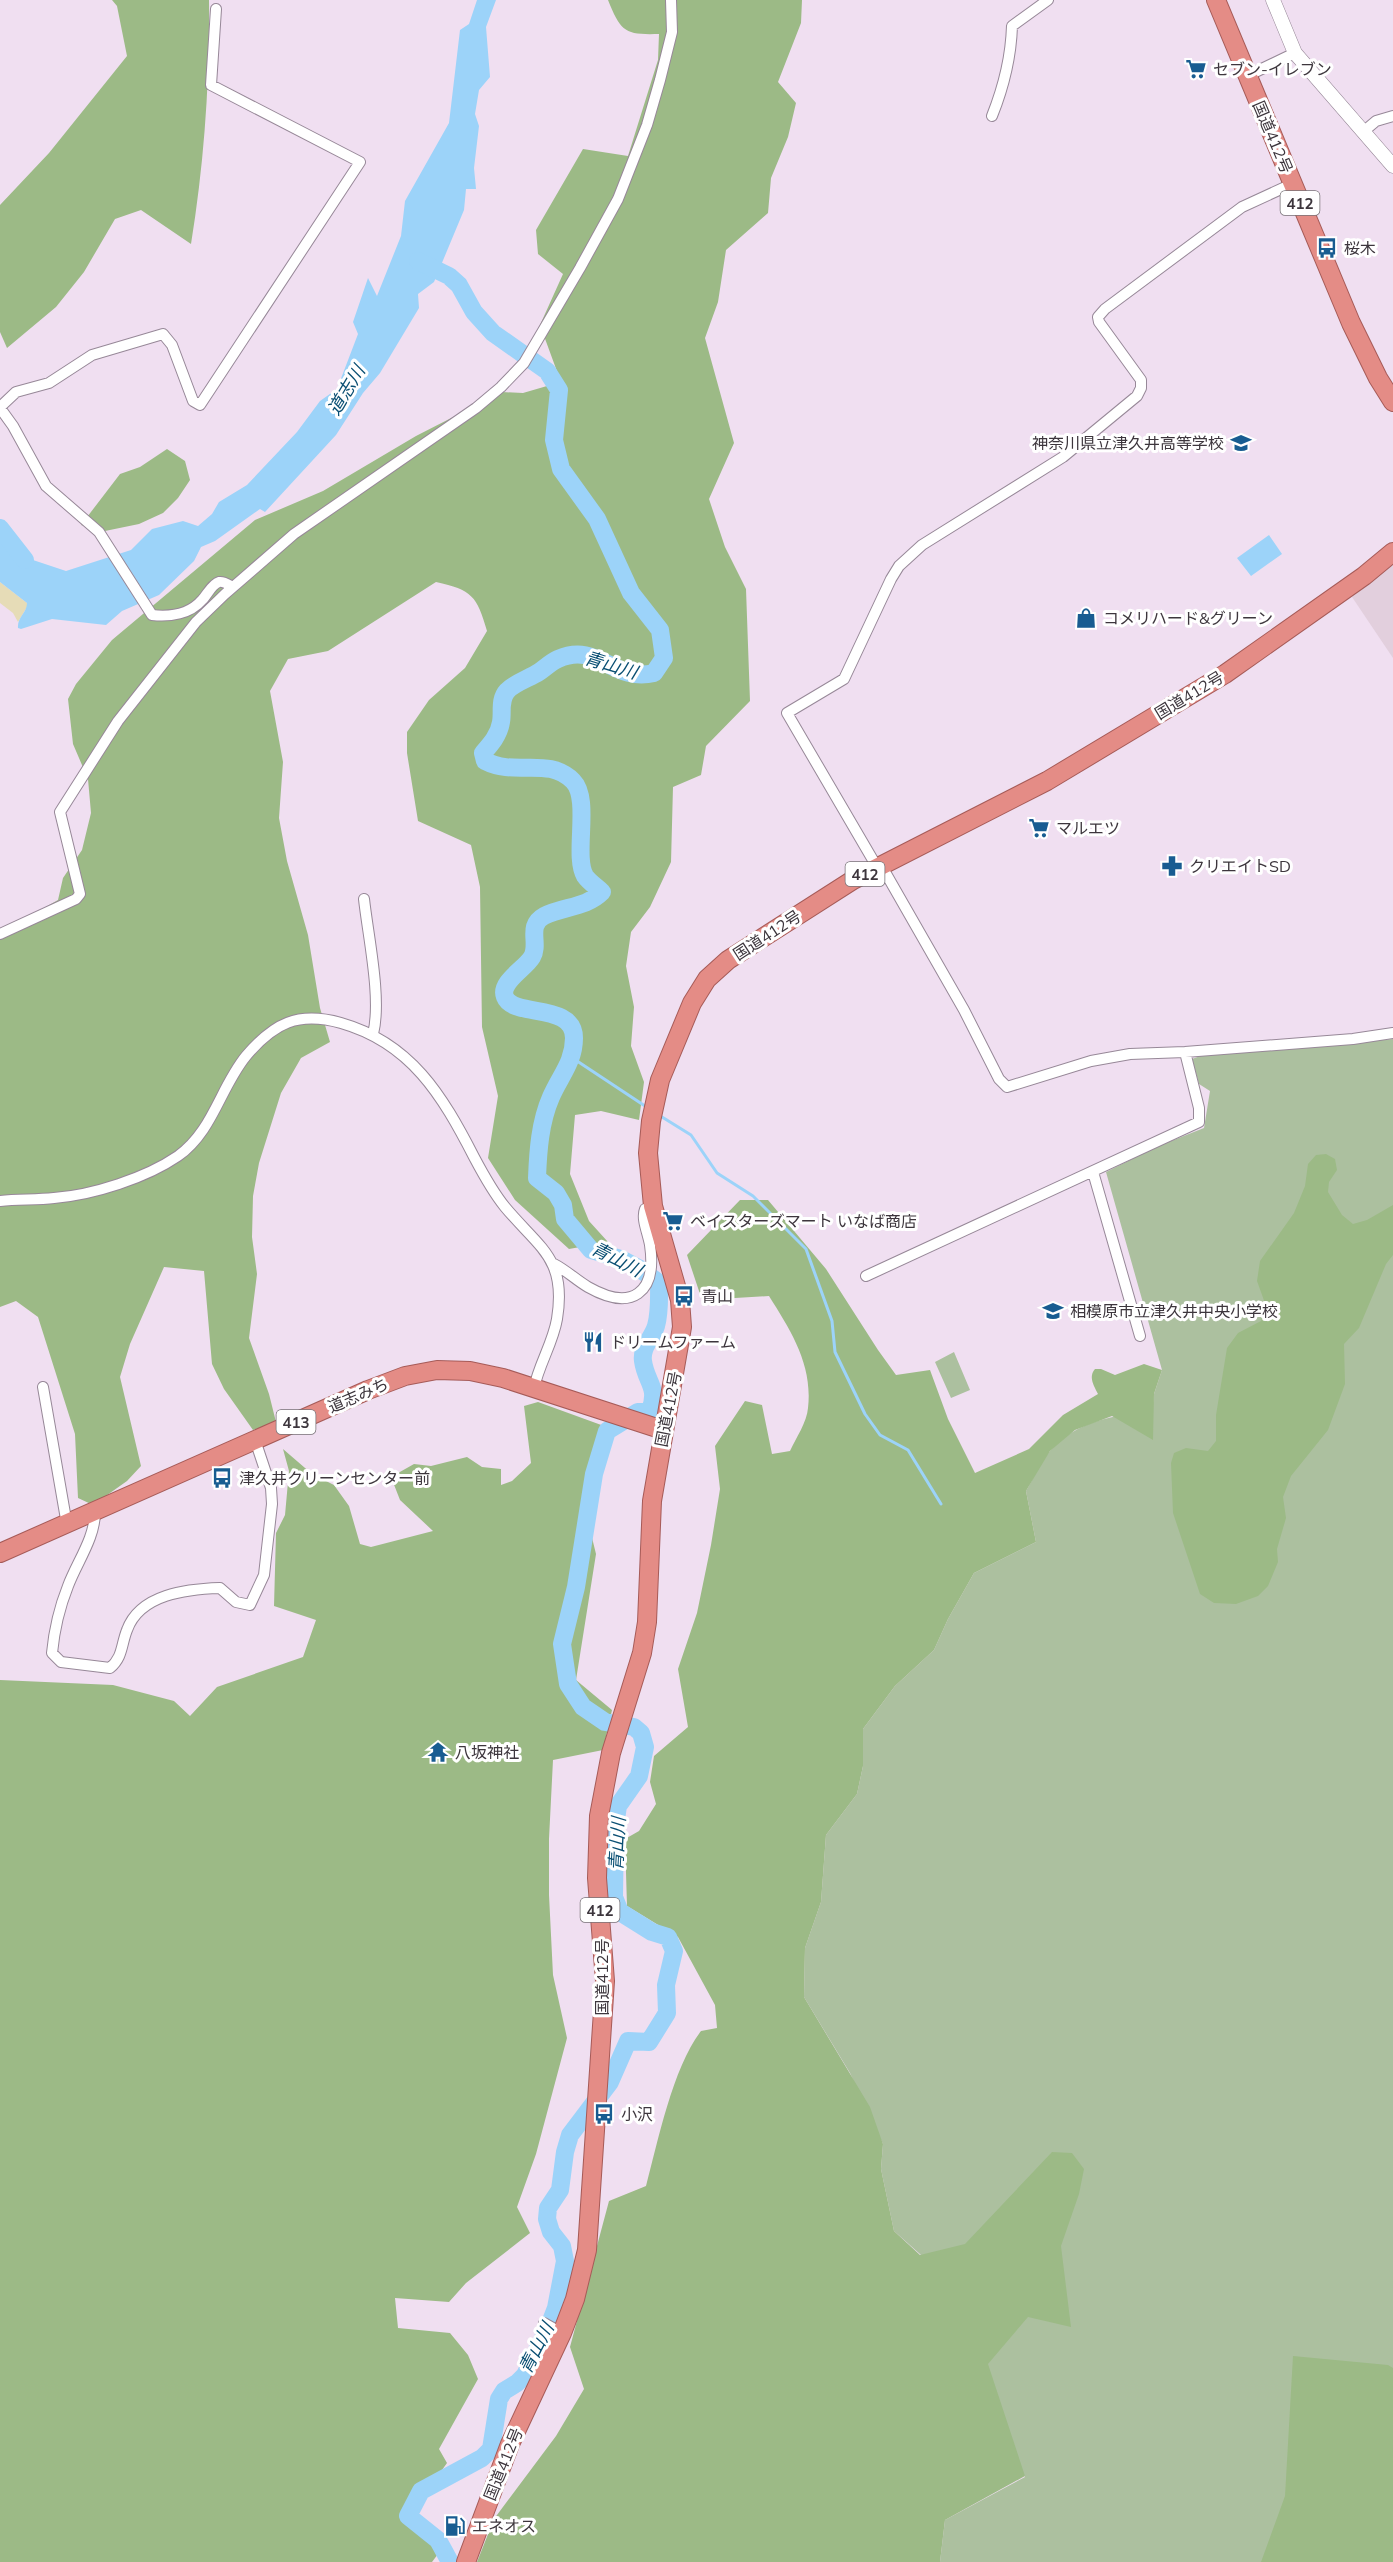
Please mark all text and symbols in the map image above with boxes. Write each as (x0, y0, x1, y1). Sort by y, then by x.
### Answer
supermarket icon: セブン-イレブン (1184, 57, 1208, 81)
place label: セブン-イレブン (1213, 59, 1332, 79)
street label: 国道412号 (1249, 98, 1297, 176)
road number: 412 (1280, 191, 1320, 215)
bus stop icon: 桜木 (1315, 236, 1339, 260)
place label: 桜木 (1344, 238, 1376, 258)
water label: 道志川 (322, 359, 371, 419)
school or university icon: 神奈川県立津久井高等学校 (1229, 431, 1253, 455)
place label: 神奈川県立津久井高等学校 (1032, 433, 1224, 453)
shop icon: コメリハード&グリーン (1074, 606, 1098, 630)
place label: コメリハード&グリーン (1103, 608, 1273, 628)
water label: 青山川 (582, 646, 642, 684)
street label: 国道412号 (1151, 667, 1227, 723)
supermarket icon: マルエツ (1027, 816, 1051, 840)
place label: マルエツ (1056, 818, 1120, 838)
pharmacy icon: クリエイトSD (1160, 854, 1184, 878)
place label: クリエイトSD (1189, 856, 1291, 876)
road number: 412 (846, 862, 884, 886)
street label: 国道412号 (729, 906, 805, 964)
supermarket icon: ベイスターズマート いなば商店 (661, 1209, 685, 1233)
place label: ベイスターズマート いなば商店 (690, 1211, 917, 1231)
water label: 青山川 (588, 1236, 648, 1282)
bus stop icon: 青山 (672, 1284, 696, 1308)
place label: 青山 (701, 1286, 733, 1306)
school or university icon: 相模原市立津久井中央小学校 (1041, 1299, 1065, 1323)
place label: 相模原市立津久井中央小学校 (1070, 1301, 1278, 1321)
restaurant icon: ドリームファーム (581, 1330, 605, 1354)
place label: ドリームファーム (610, 1332, 736, 1352)
street label: 国道412号 (651, 1369, 685, 1449)
street label: 道志みち (325, 1373, 391, 1417)
road number: 413 (276, 1410, 316, 1434)
bus stop icon: 津久井クリーンセンター前 (210, 1466, 234, 1490)
place label: 津久井クリーンセンター前 (239, 1468, 430, 1488)
temple icon: 八坂神社 (426, 1740, 450, 1764)
place label: 八坂神社 (455, 1742, 519, 1762)
water label: 青山川 (604, 1814, 630, 1872)
road number: 412 (580, 1898, 620, 1922)
street label: 国道412号 (592, 1939, 612, 2015)
bus stop icon: 小沢 (592, 2102, 616, 2126)
place label: 小沢 (621, 2104, 653, 2124)
water label: 青山川 (513, 2317, 559, 2377)
street label: 国道412号 (479, 2425, 527, 2503)
fuel station icon: エネオス (443, 2514, 467, 2538)
place label: エネオス (472, 2516, 536, 2536)

